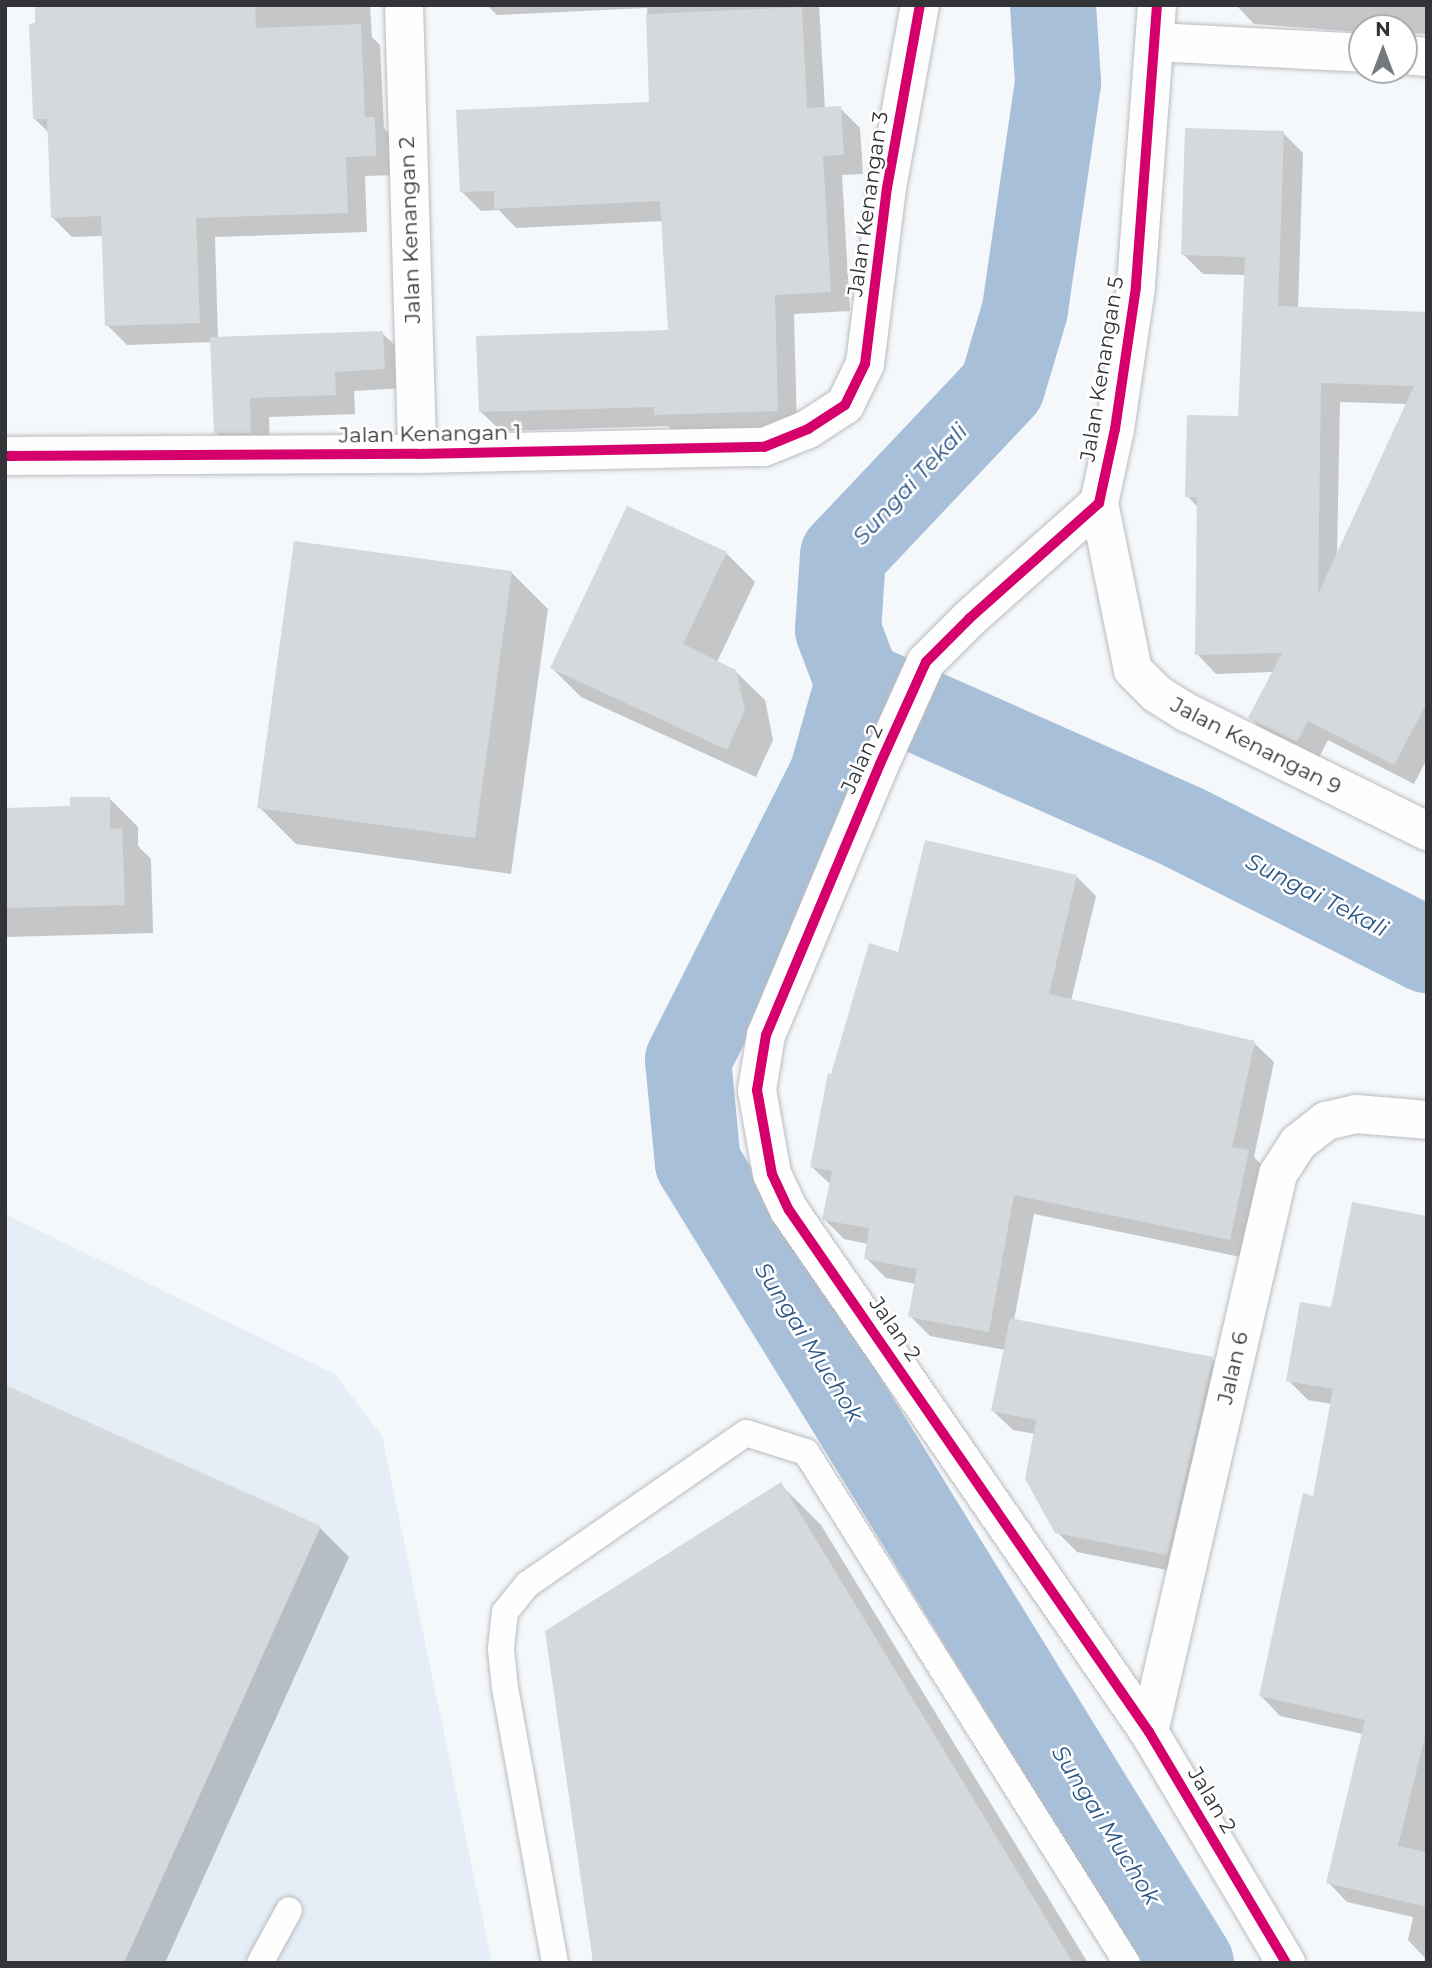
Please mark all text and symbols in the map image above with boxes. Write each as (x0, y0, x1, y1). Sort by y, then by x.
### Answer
north arrow (1348, 14, 1418, 84)
text: N (1375, 18, 1391, 41)
street label: Jalan Kenangan 3 (843, 110, 893, 298)
street label: Jalan Kenangan 2 (394, 136, 426, 324)
street label: Jalan Kenangan 5 (1075, 275, 1129, 463)
water label: Sungai Tekali (847, 418, 973, 550)
street label: Jalan Kenangan 1 (338, 420, 522, 448)
street label: Jalan Kenangan 9 (1167, 692, 1345, 800)
street label: Jalan 2 (836, 721, 888, 797)
water label: Sungai Tekali (1241, 847, 1393, 943)
water label: Sungai Muchok (749, 1257, 869, 1427)
street label: Jalan 2 (864, 1292, 926, 1366)
street label: Jalan 6 (1212, 1329, 1254, 1407)
water label: Sungai Muchok (1046, 1740, 1166, 1910)
street label: Jalan 2 (1183, 1762, 1241, 1838)

